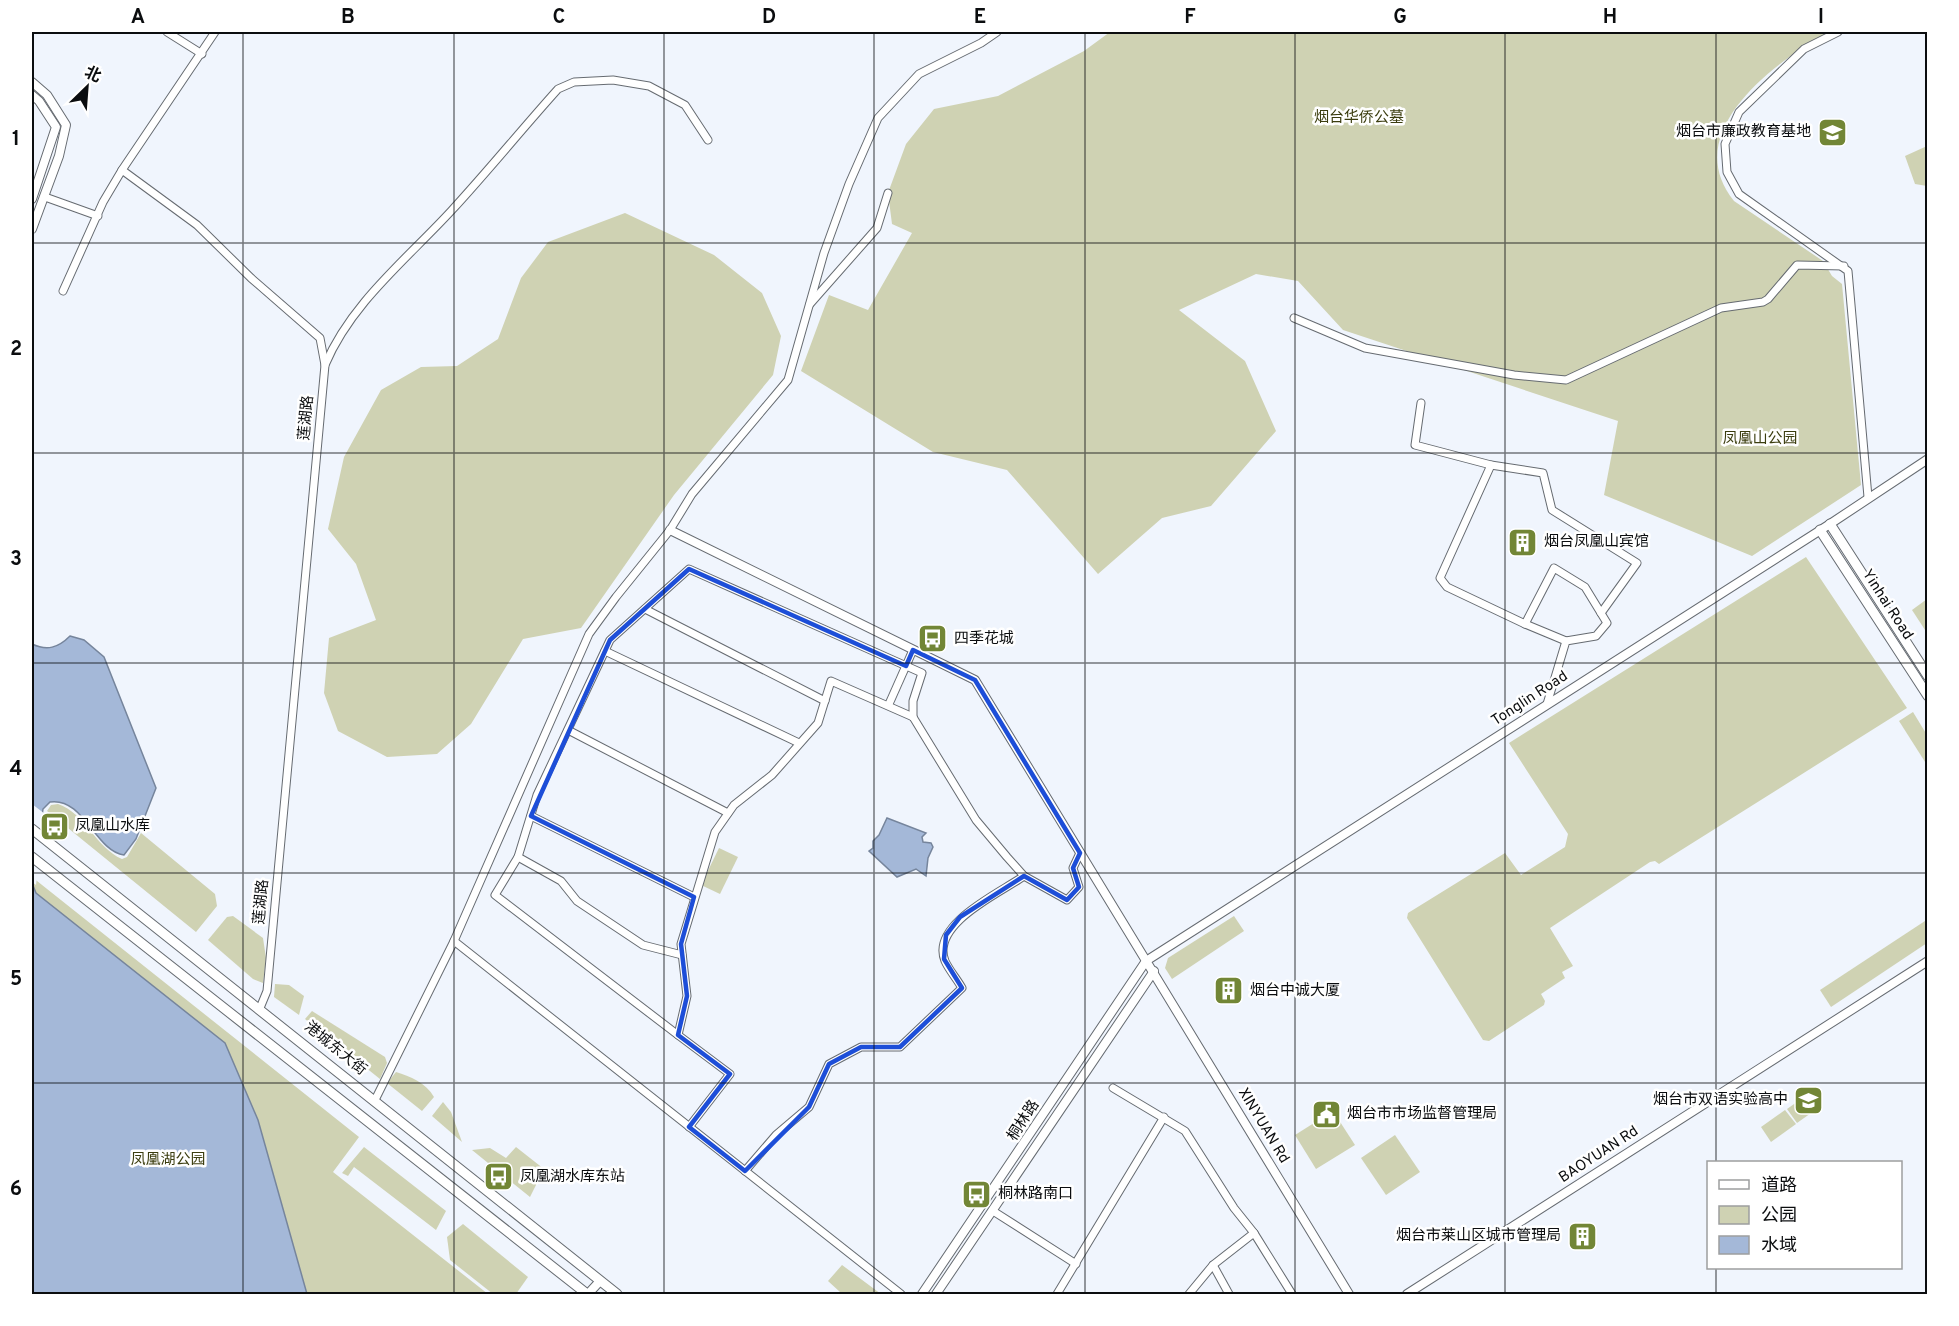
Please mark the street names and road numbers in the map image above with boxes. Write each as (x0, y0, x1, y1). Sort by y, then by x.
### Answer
street label: 莲湖路 (296, 395, 318, 441)
street label: Yinhai Road (1857, 566, 1917, 644)
street label: Tonglin Road (1488, 667, 1572, 731)
street label: 莲湖路 (251, 879, 273, 925)
street label: 港城东大街 (300, 1018, 370, 1080)
street label: XINYUAN Rd (1233, 1085, 1293, 1167)
street label: 桐林路 (1004, 1097, 1044, 1145)
street label: BAOYUAN Rd (1556, 1122, 1642, 1188)

